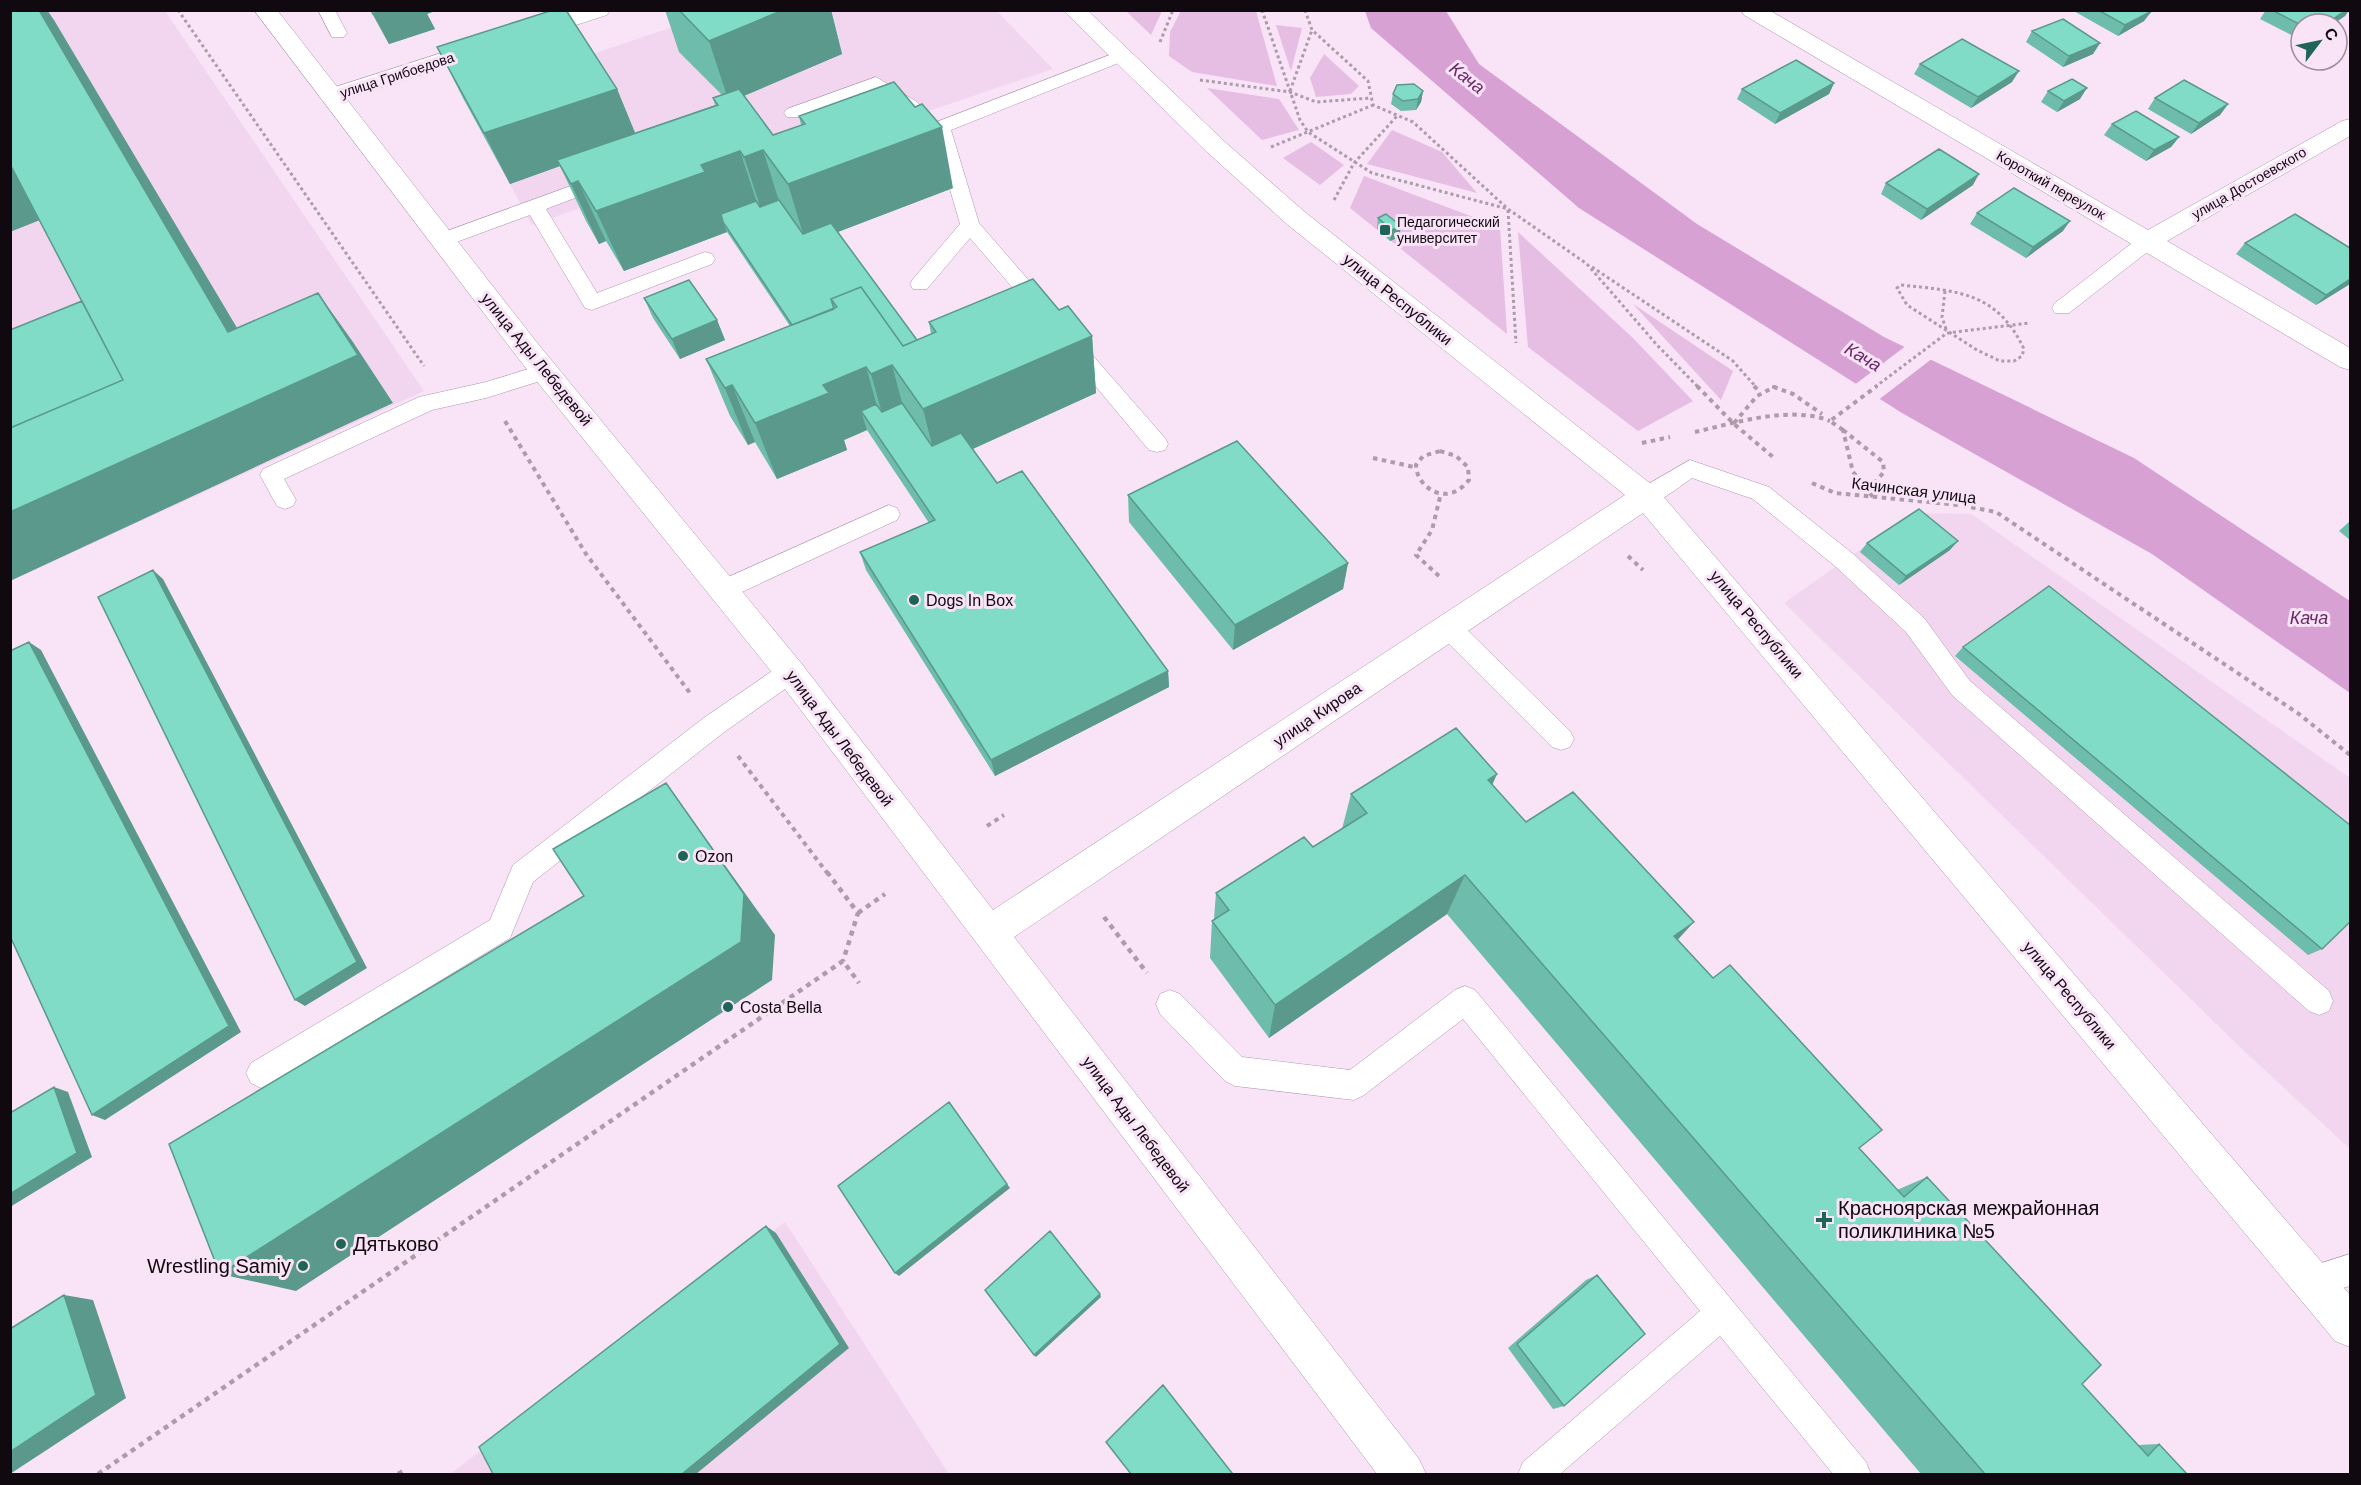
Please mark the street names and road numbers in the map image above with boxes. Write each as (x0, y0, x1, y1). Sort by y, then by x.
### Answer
street label: улица Грибоедова (338, 49, 456, 101)
street label: улица Достоевского (2189, 144, 2309, 222)
street label: Короткий переулок (1994, 147, 2109, 223)
street label: улица Республики (1340, 250, 1455, 348)
street label: улица Ады Лебедевой (478, 290, 595, 429)
street label: Качинская улица (1851, 474, 1977, 507)
street label: улица Республики (1707, 567, 1806, 681)
street label: улица Ады Лебедевой (783, 667, 896, 810)
street label: улица Кирова (1270, 679, 1364, 750)
street label: улица Республики (2020, 938, 2119, 1052)
street label: улица Ады Лебедевой (1079, 1053, 1192, 1196)

